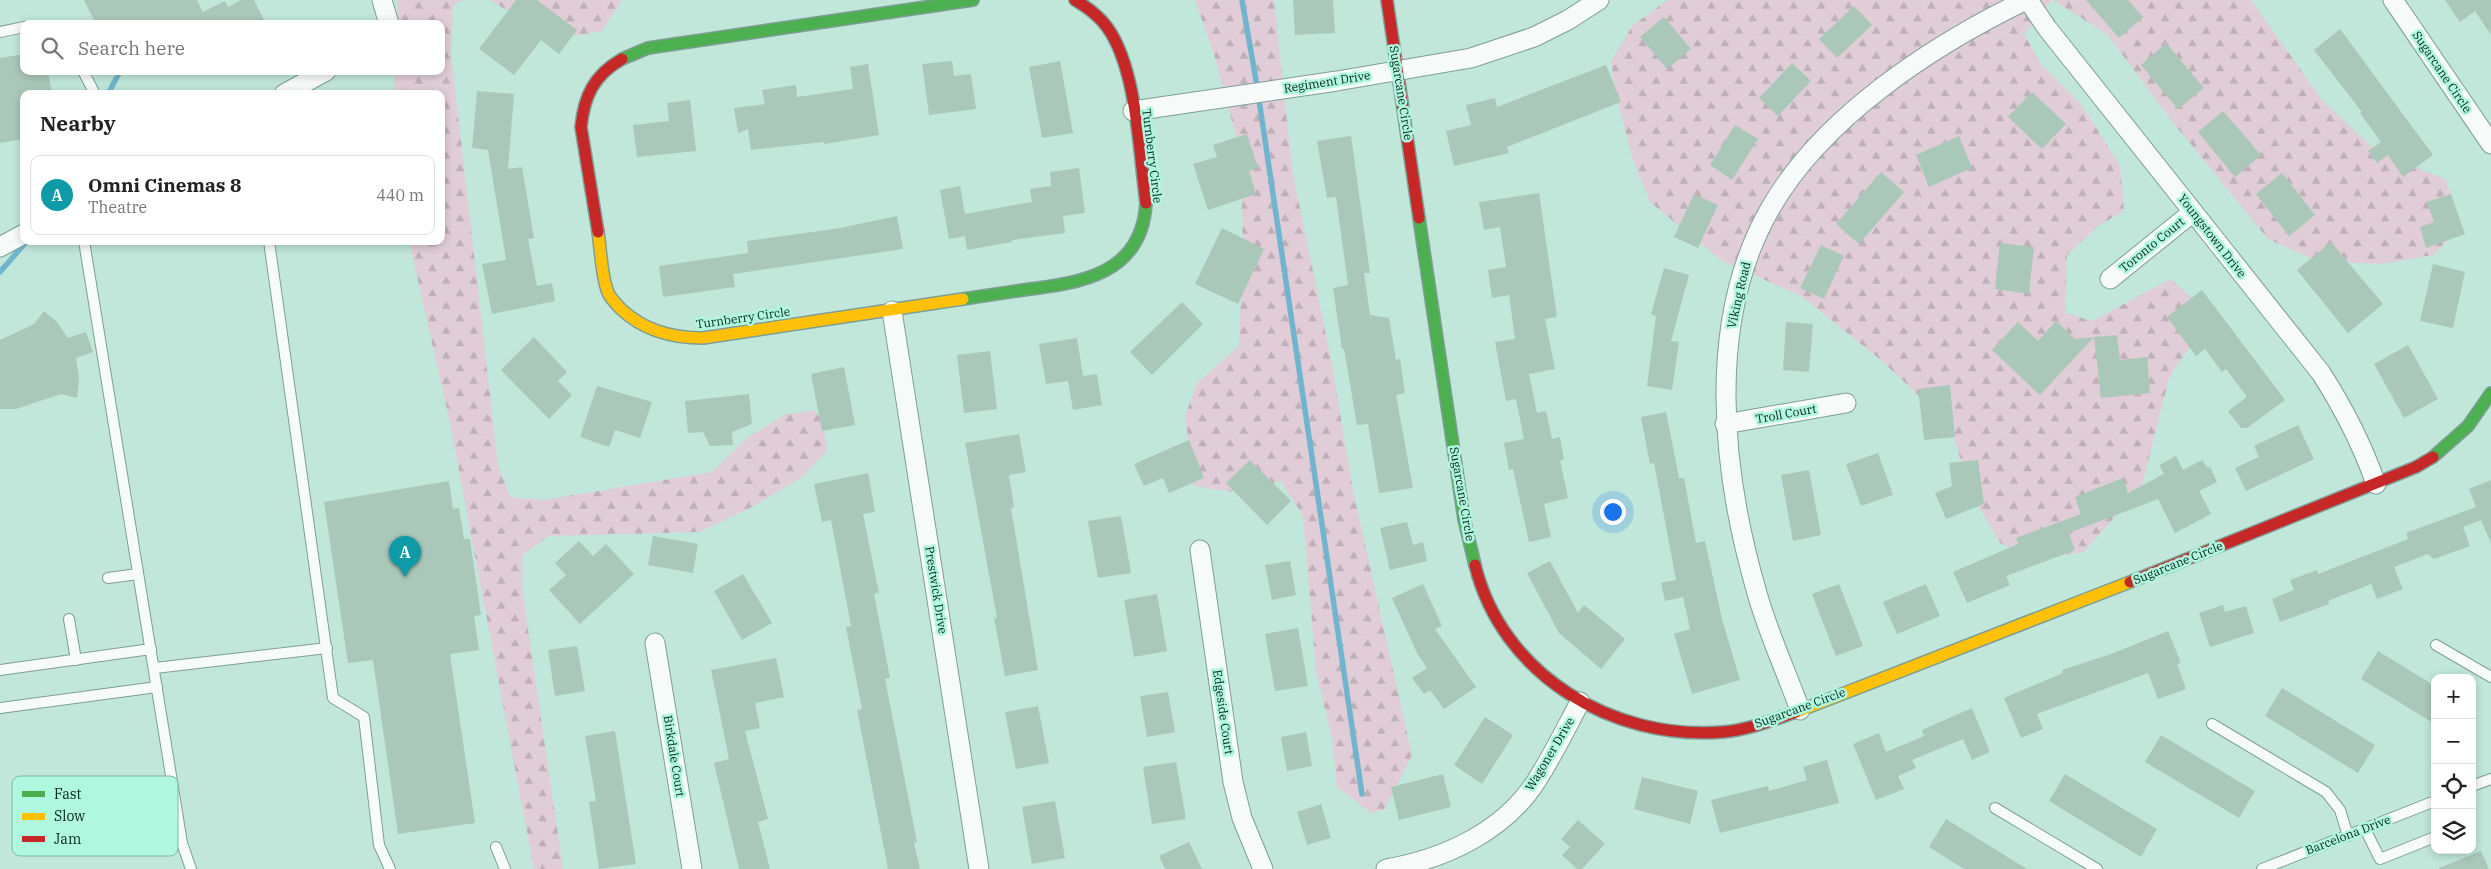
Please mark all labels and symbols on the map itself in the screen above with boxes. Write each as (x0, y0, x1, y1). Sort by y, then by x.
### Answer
street label: Sugarcane Circle (2409, 28, 2475, 116)
street label: Sugarcane Circle (1387, 45, 1416, 141)
street label: Regiment Drive (1283, 67, 1371, 96)
street label: Turnberry Circle (1139, 108, 1166, 204)
street label: Youngstown Drive (2175, 191, 2250, 280)
street label: Toronto Court (2116, 214, 2187, 275)
street label: Viking Road (1724, 260, 1753, 330)
street label: Turnberry Circle (695, 303, 791, 332)
street label: Troll Court (1754, 401, 1817, 426)
street label: Sugarcane Circle (1447, 446, 1478, 542)
your location (1600, 499, 1626, 525)
pin: A (389, 536, 421, 577)
street label: Sugarcane Circle (2131, 538, 2225, 587)
street label: Prestwick Drive (922, 545, 951, 635)
street label: Edgeside Court (1210, 669, 1237, 755)
street label: Sugarcane Circle (1752, 684, 1847, 731)
street label: Birkdale Court (661, 714, 688, 798)
street label: Wagoner Drive (1522, 714, 1577, 793)
legend (12, 776, 178, 856)
text: Fast (54, 785, 82, 803)
text: Slow (54, 807, 85, 825)
street label: Barcelona Drive (2303, 811, 2393, 858)
text: Jam (54, 830, 81, 848)

